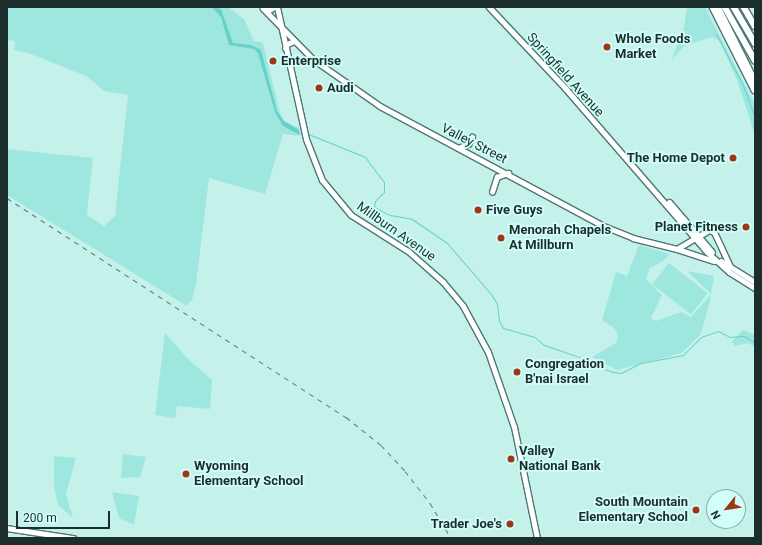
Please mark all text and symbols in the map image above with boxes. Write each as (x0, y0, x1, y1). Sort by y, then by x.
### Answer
street label: Springfield Avenue (523, 30, 607, 120)
place label: Whole Foods Market (615, 32, 690, 63)
marker: Whole Foods Market (602, 42, 612, 52)
place label: Enterprise (281, 53, 341, 69)
marker: Enterprise (268, 56, 278, 66)
place label: Audi (327, 80, 354, 96)
marker: Audi (314, 83, 324, 93)
street label: Valley Street (438, 121, 510, 167)
place label: The Home Depot (627, 150, 725, 166)
marker: The Home Depot (728, 153, 738, 163)
street label: Millburn Avenue (354, 199, 438, 265)
place label: Five Guys (486, 202, 543, 218)
marker: Five Guys (473, 205, 483, 215)
place label: Planet Fitness (655, 219, 738, 235)
marker: Planet Fitness (741, 222, 751, 232)
place label: Menorah Chapels At Millburn (509, 223, 611, 254)
marker: Menorah Chapels At Millburn (496, 233, 506, 243)
place label: Congregation B'nai Israel (525, 357, 604, 388)
marker: Congregation B'nai Israel (512, 367, 522, 377)
place label: Valley National Bank (519, 444, 601, 475)
marker: Valley National Bank (506, 454, 516, 464)
place label: Wyoming Elementary School (194, 459, 304, 490)
marker: Wyoming Elementary School (181, 469, 191, 479)
north arrow (706, 489, 746, 529)
place label: South Mountain Elementary School (578, 495, 688, 526)
scale bar (18, 503, 112, 529)
marker: South Mountain Elementary School (691, 505, 701, 515)
text: N (708, 508, 724, 521)
text: 200 m (23, 511, 57, 525)
place label: Trader Joe's (431, 516, 502, 532)
marker: Trader Joe's (505, 519, 515, 529)

